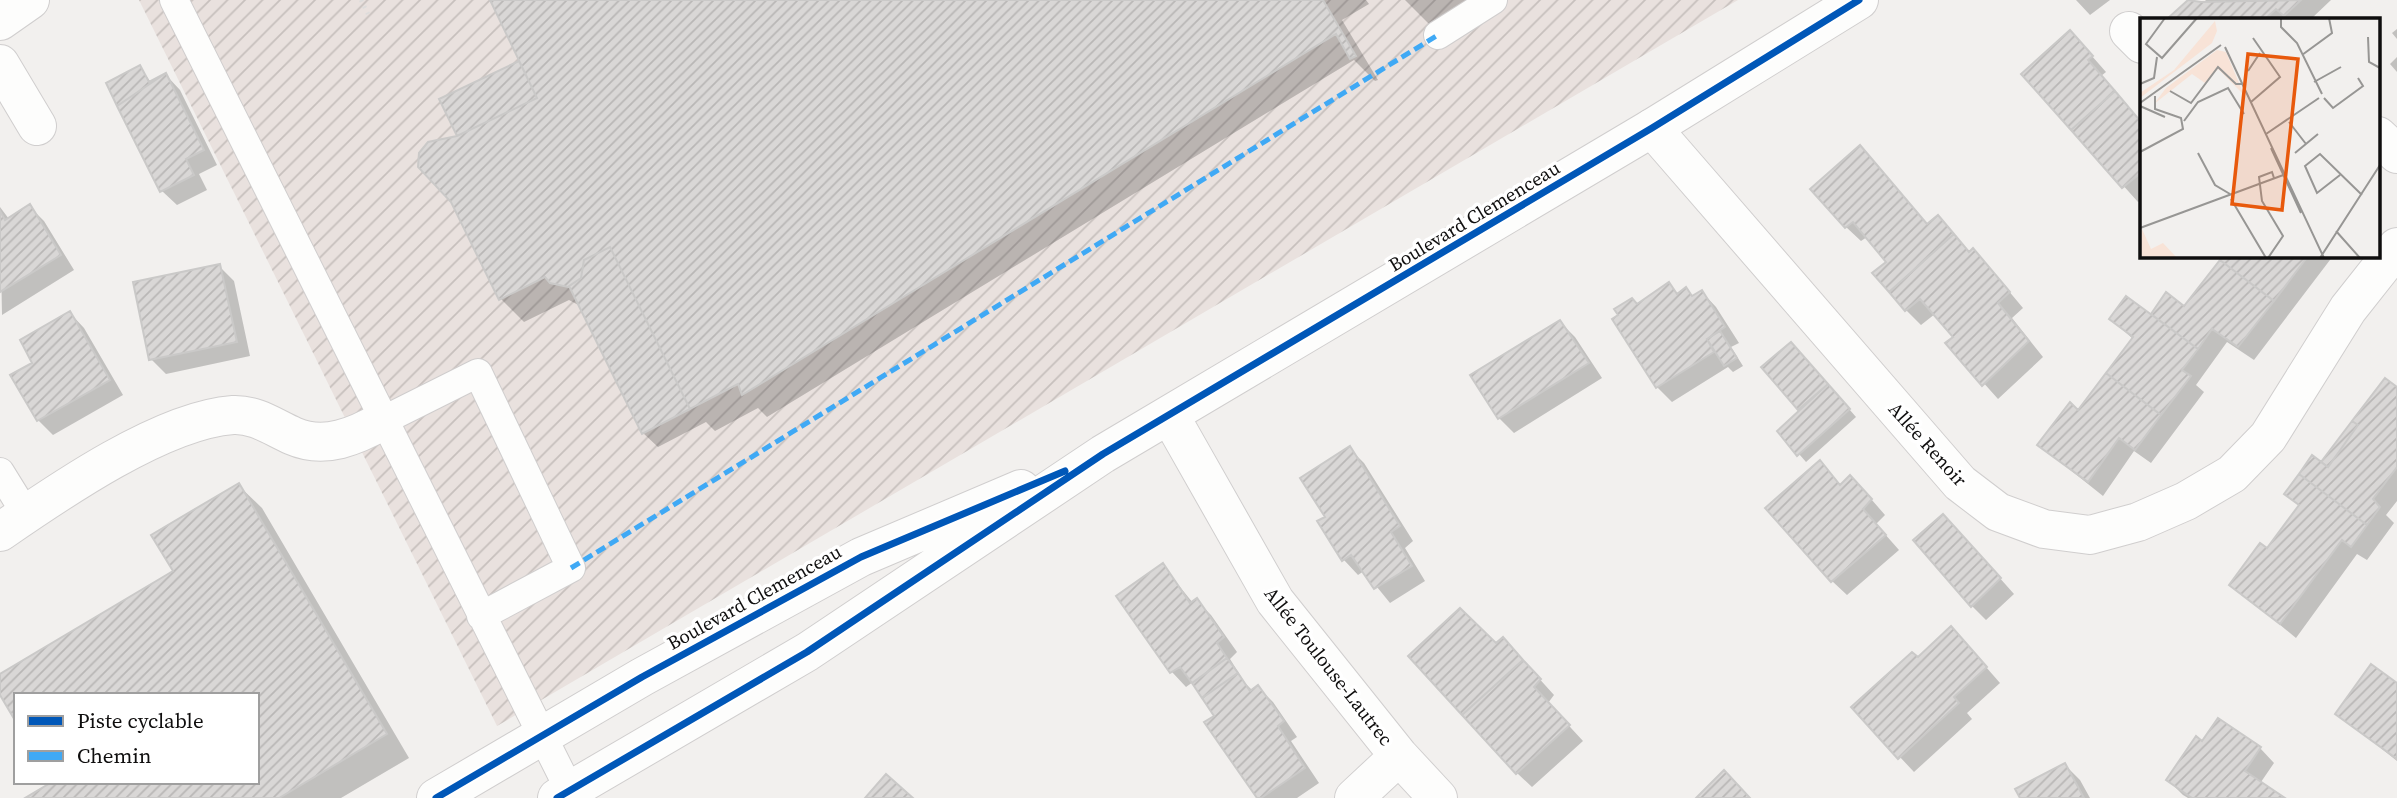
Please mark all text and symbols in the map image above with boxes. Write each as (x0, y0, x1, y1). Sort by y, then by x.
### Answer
inset map (2140, 18, 2380, 257)
street label: Boulevard Clemenceau (1384, 155, 1564, 277)
street label: Allée Renoir (1883, 396, 1973, 492)
street label: Boulevard Clemenceau (662, 538, 846, 656)
street label: Allée Toulouse-Lautrec (1259, 581, 1399, 751)
legend (14, 693, 259, 784)
text: Piste cyclable (77, 706, 204, 735)
text: Chemin (77, 741, 152, 770)

